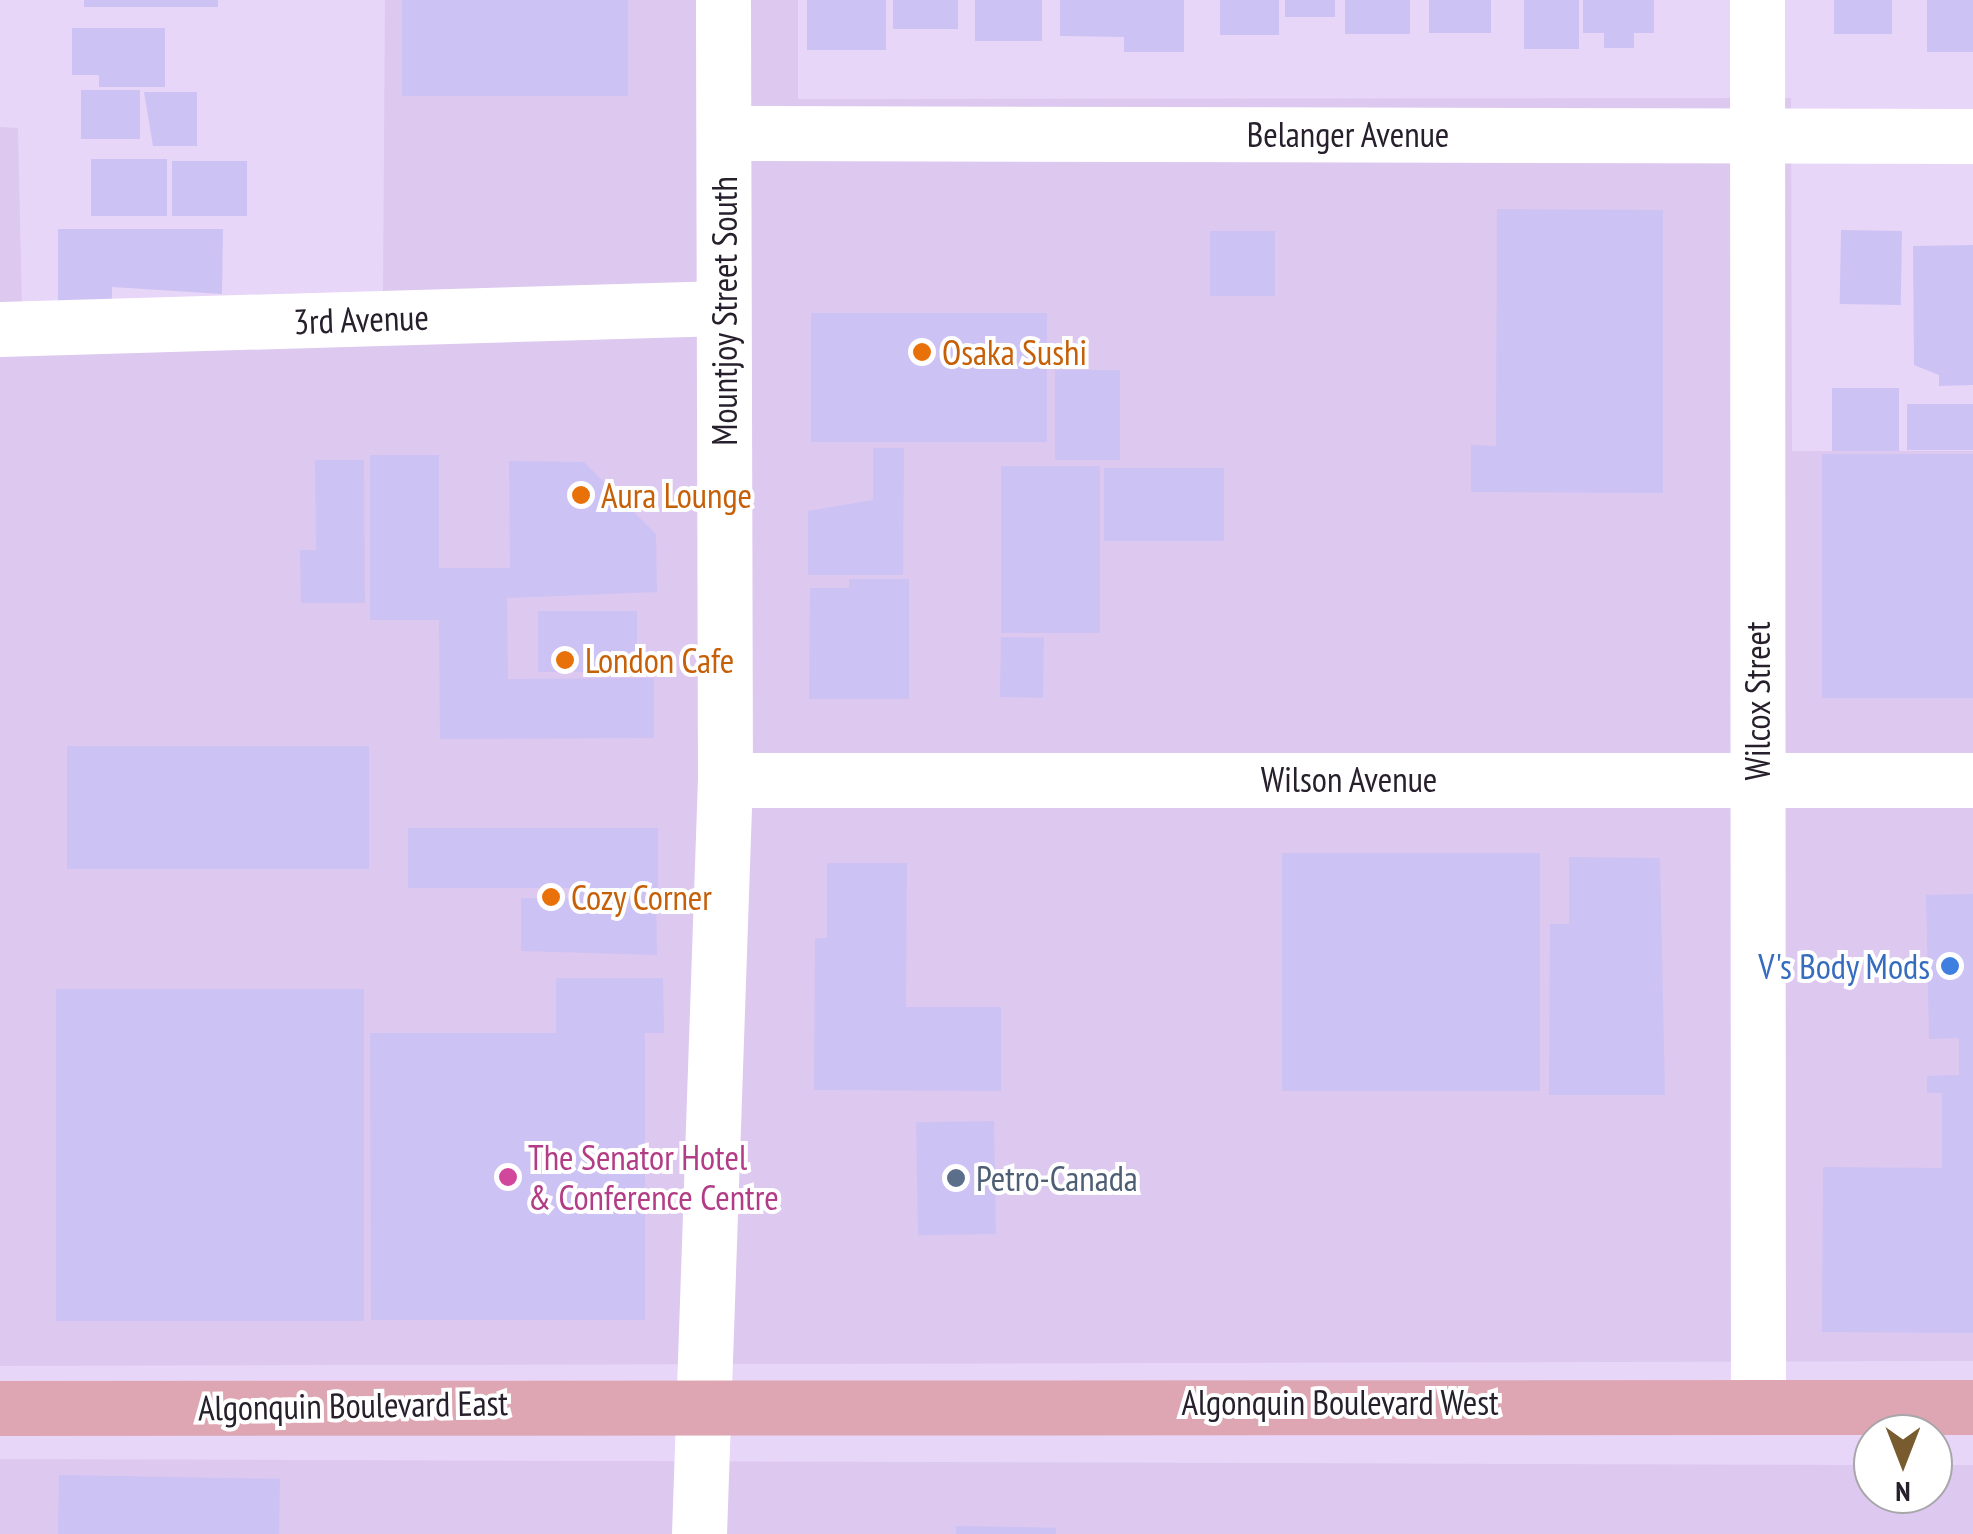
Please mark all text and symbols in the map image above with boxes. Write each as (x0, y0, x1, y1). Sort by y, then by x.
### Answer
street label: Belanger Avenue (1246, 113, 1450, 155)
street label: Mountjoy Street South (703, 176, 745, 446)
street label: 3rd Avenue (292, 296, 430, 342)
place label: Osaka Sushi (942, 331, 1087, 373)
marker: Osaka Sushi (911, 341, 933, 363)
place label: Aura Lounge (601, 474, 752, 516)
marker: Aura Lounge (570, 484, 592, 506)
street label: Wilcox Street (1736, 621, 1778, 781)
place label: London Cafe (585, 639, 734, 681)
marker: London Cafe (554, 649, 576, 671)
street label: Wilson Avenue (1260, 758, 1438, 800)
place label: Cozy Corner (571, 876, 713, 918)
marker: Cozy Corner (540, 886, 562, 908)
place label: V's Body Mods (1757, 945, 1930, 987)
marker: V's Body Mods (1939, 955, 1961, 977)
place label: The Senator Hotel & Conference Centre (528, 1136, 779, 1218)
place label: Petro-Canada (976, 1157, 1138, 1199)
marker: The Senator Hotel & Conference Centre (497, 1166, 519, 1188)
marker: Petro-Canada (945, 1167, 967, 1189)
street label: Algonquin Boulevard East (198, 1381, 508, 1429)
street label: Algonquin Boulevard West (1181, 1381, 1499, 1423)
north arrow (1853, 1414, 1953, 1514)
text: N (1895, 1474, 1911, 1511)

